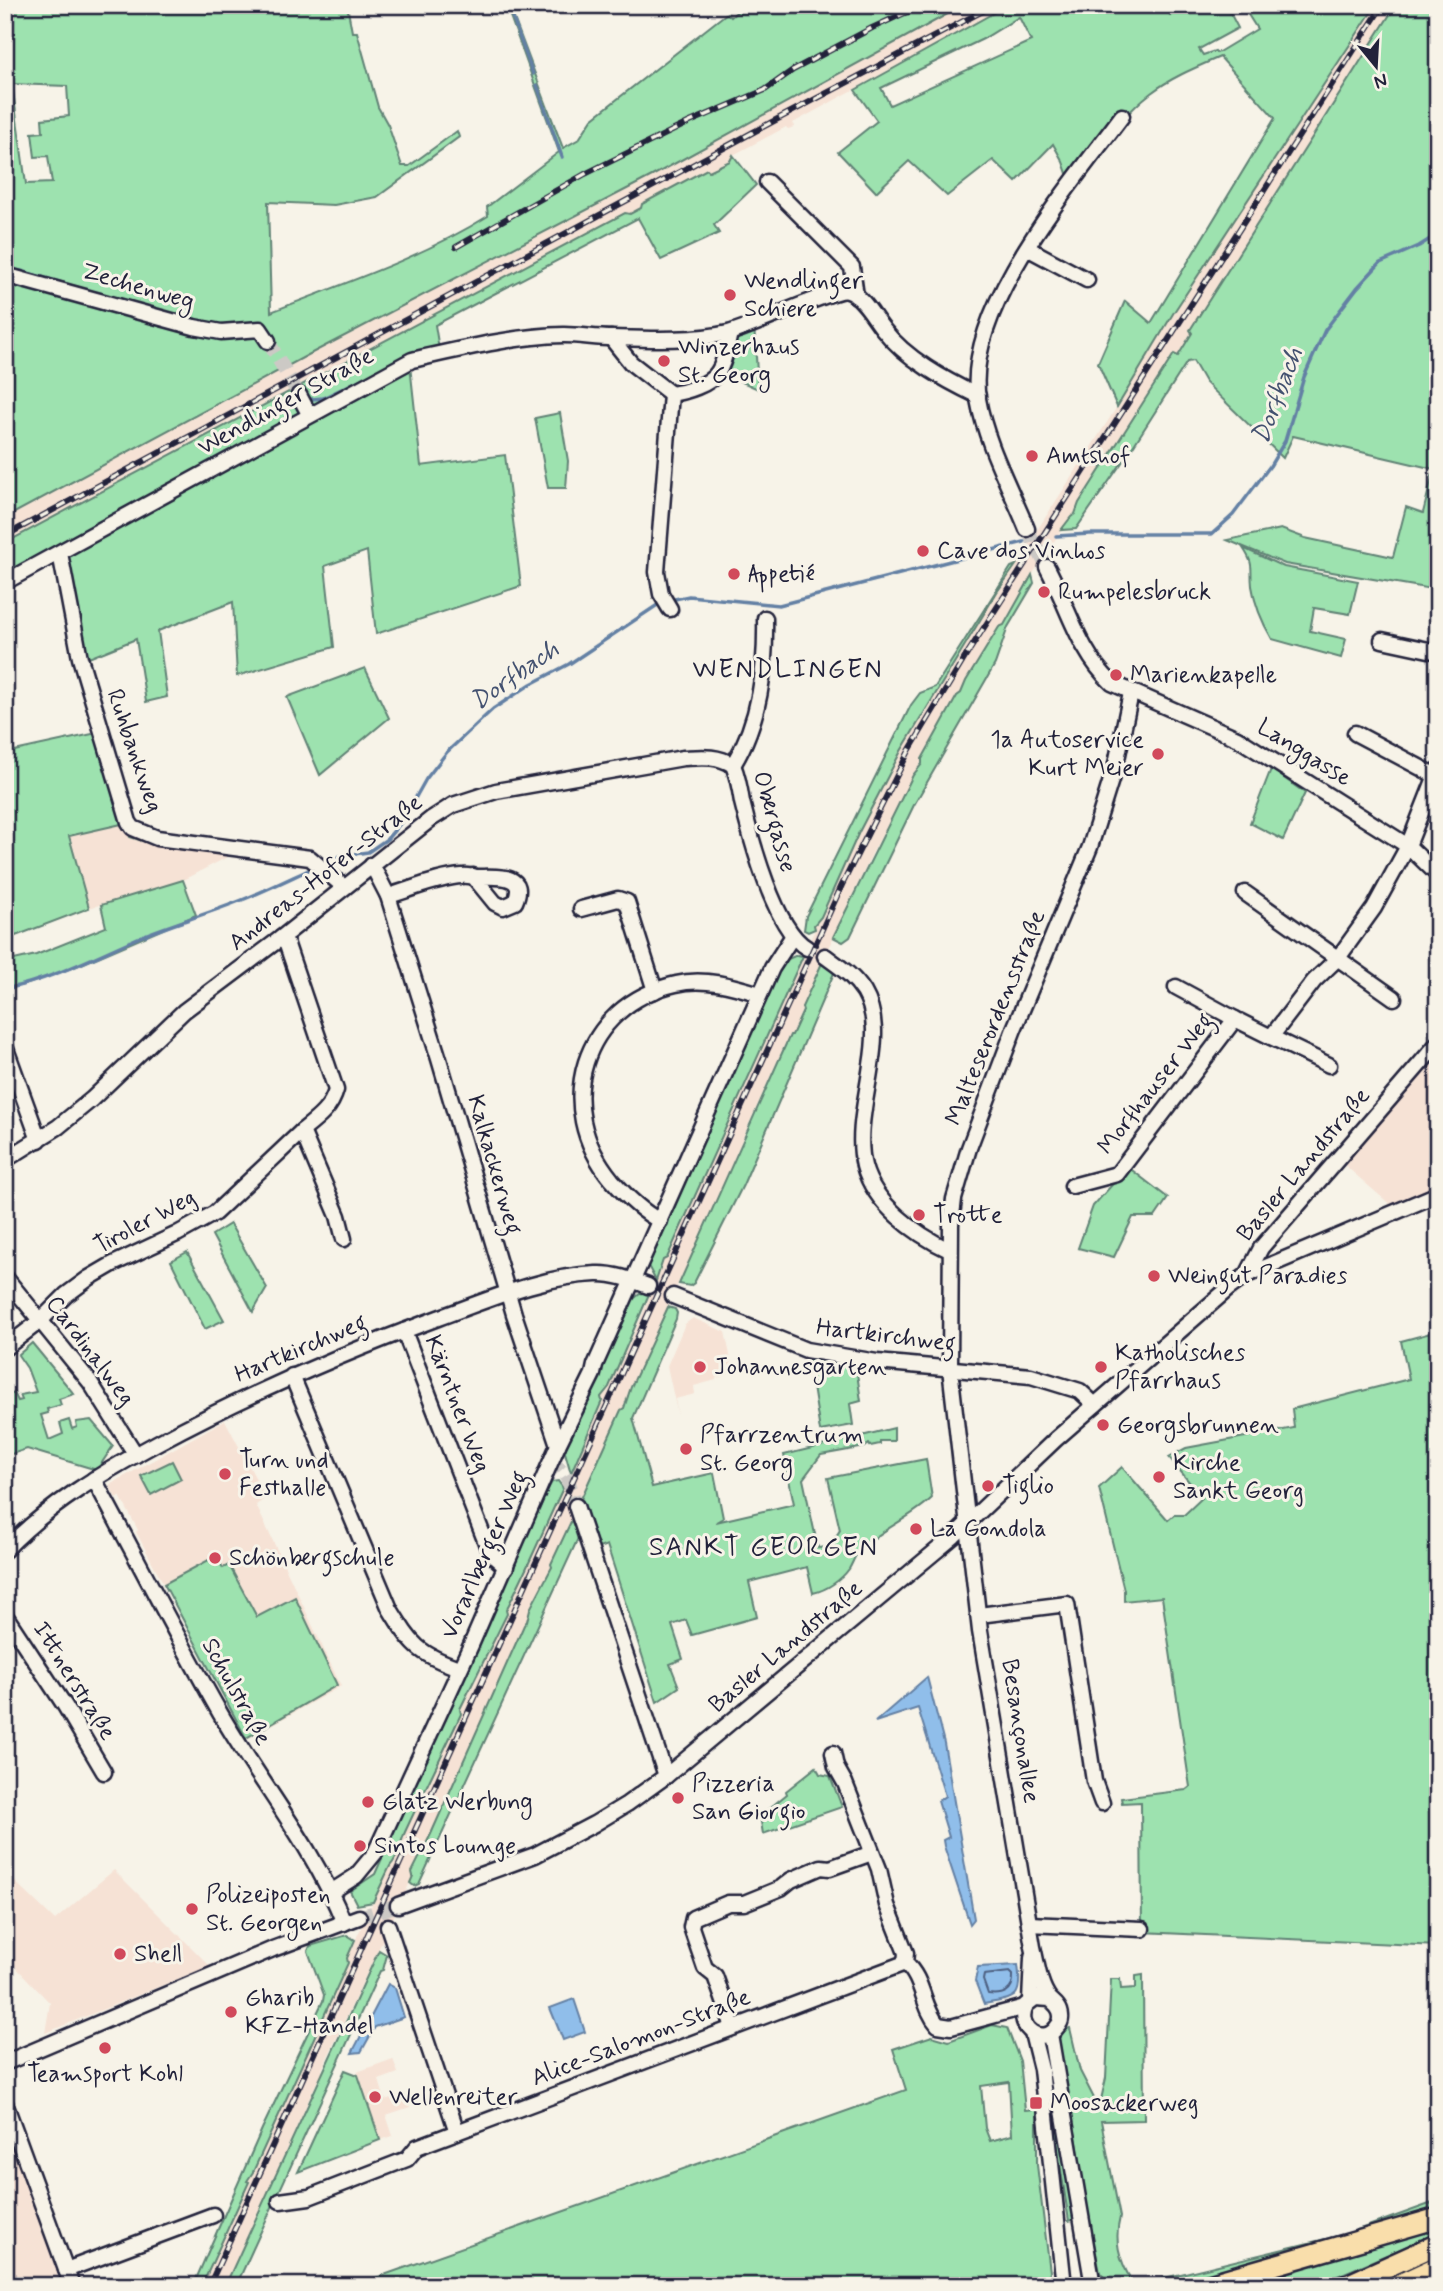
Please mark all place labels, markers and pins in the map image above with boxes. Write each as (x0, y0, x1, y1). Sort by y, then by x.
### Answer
place label: Wendlinger Schiere (744, 266, 864, 325)
marker: Wendlinger Schiere (722, 287, 738, 303)
place label: Winzerhaus St. Georg (678, 332, 800, 393)
marker: Winzerhaus St. Georg (656, 353, 672, 369)
place label: Amtshof (1046, 441, 1130, 472)
marker: Amtshof (1024, 448, 1040, 464)
place label: Cave dos Vinhos (937, 536, 1106, 567)
marker: Cave dos Vinhos (915, 543, 931, 559)
place label: Appetié (748, 559, 815, 593)
marker: Appetié (726, 566, 742, 582)
place label: Rumpelesbruck (1058, 577, 1211, 608)
marker: Rumpelesbruck (1036, 584, 1052, 600)
place label: Marienkapelle (1130, 660, 1277, 691)
marker: Marienkapelle (1108, 667, 1124, 683)
place label: 1a Autoservice Kurt Meier (990, 725, 1144, 784)
marker: 1a Autoservice Kurt Meier (1150, 746, 1166, 762)
place label: Trotte (933, 1200, 1003, 1231)
marker: Trotte (911, 1207, 927, 1223)
place label: Weingut Paradies (1168, 1261, 1348, 1295)
marker: Weingut Paradies (1146, 1268, 1162, 1284)
place label: Katholisches Pfarrhaus (1115, 1338, 1246, 1397)
place label: Johannesgarten (714, 1352, 887, 1385)
marker: Johannesgarten (692, 1359, 708, 1375)
marker: Katholisches Pfarrhaus (1093, 1359, 1109, 1375)
place label: Georgsbrunnen (1117, 1410, 1279, 1443)
marker: Georgsbrunnen (1095, 1417, 1111, 1433)
place label: Pfarrzentrum St. Georg (700, 1420, 864, 1481)
marker: Pfarrzentrum St. Georg (678, 1441, 694, 1457)
place label: Turn und Festhalle (239, 1445, 328, 1504)
place label: Kirche Sankt Georg (1173, 1448, 1304, 1507)
marker: Turn und Festhalle (217, 1466, 233, 1482)
marker: Kirche Sankt Georg (1151, 1469, 1167, 1485)
place label: Tiglio (1002, 1471, 1054, 1505)
marker: Tiglio (980, 1478, 996, 1494)
place label: La Gondola (930, 1514, 1047, 1545)
marker: La Gondola (908, 1521, 924, 1537)
place label: Schönbergschule (229, 1543, 395, 1577)
marker: Schönbergschule (207, 1550, 223, 1566)
place label: Pizzeria San Giorgio (692, 1769, 806, 1831)
place label: Glatz Werbung (382, 1787, 533, 1820)
marker: Pizzeria San Giorgio (670, 1790, 686, 1806)
marker: Glatz Werbung (360, 1794, 376, 1810)
place label: Sintos Lounge (374, 1831, 516, 1862)
marker: Sintos Lounge (352, 1838, 368, 1854)
place label: Polizeiposten St. Georgen (206, 1880, 331, 1941)
marker: Polizeiposten St. Georgen (184, 1901, 200, 1917)
place label: Shell (134, 1939, 182, 1970)
marker: Shell (112, 1946, 128, 1962)
place label: Gharib KFZ-Handel (245, 1983, 374, 2042)
marker: Gharib KFZ-Handel (223, 2004, 239, 2020)
marker: Teamsport Kohl (97, 2040, 113, 2056)
place label: Teamsport Kohl (27, 2059, 183, 2090)
place label: Wellenreiter (389, 2082, 517, 2113)
place label: Moosackerweg (1050, 2088, 1198, 2119)
marker: Wellenreiter (367, 2089, 383, 2105)
marker: Moosackerweg (1028, 2095, 1044, 2111)

